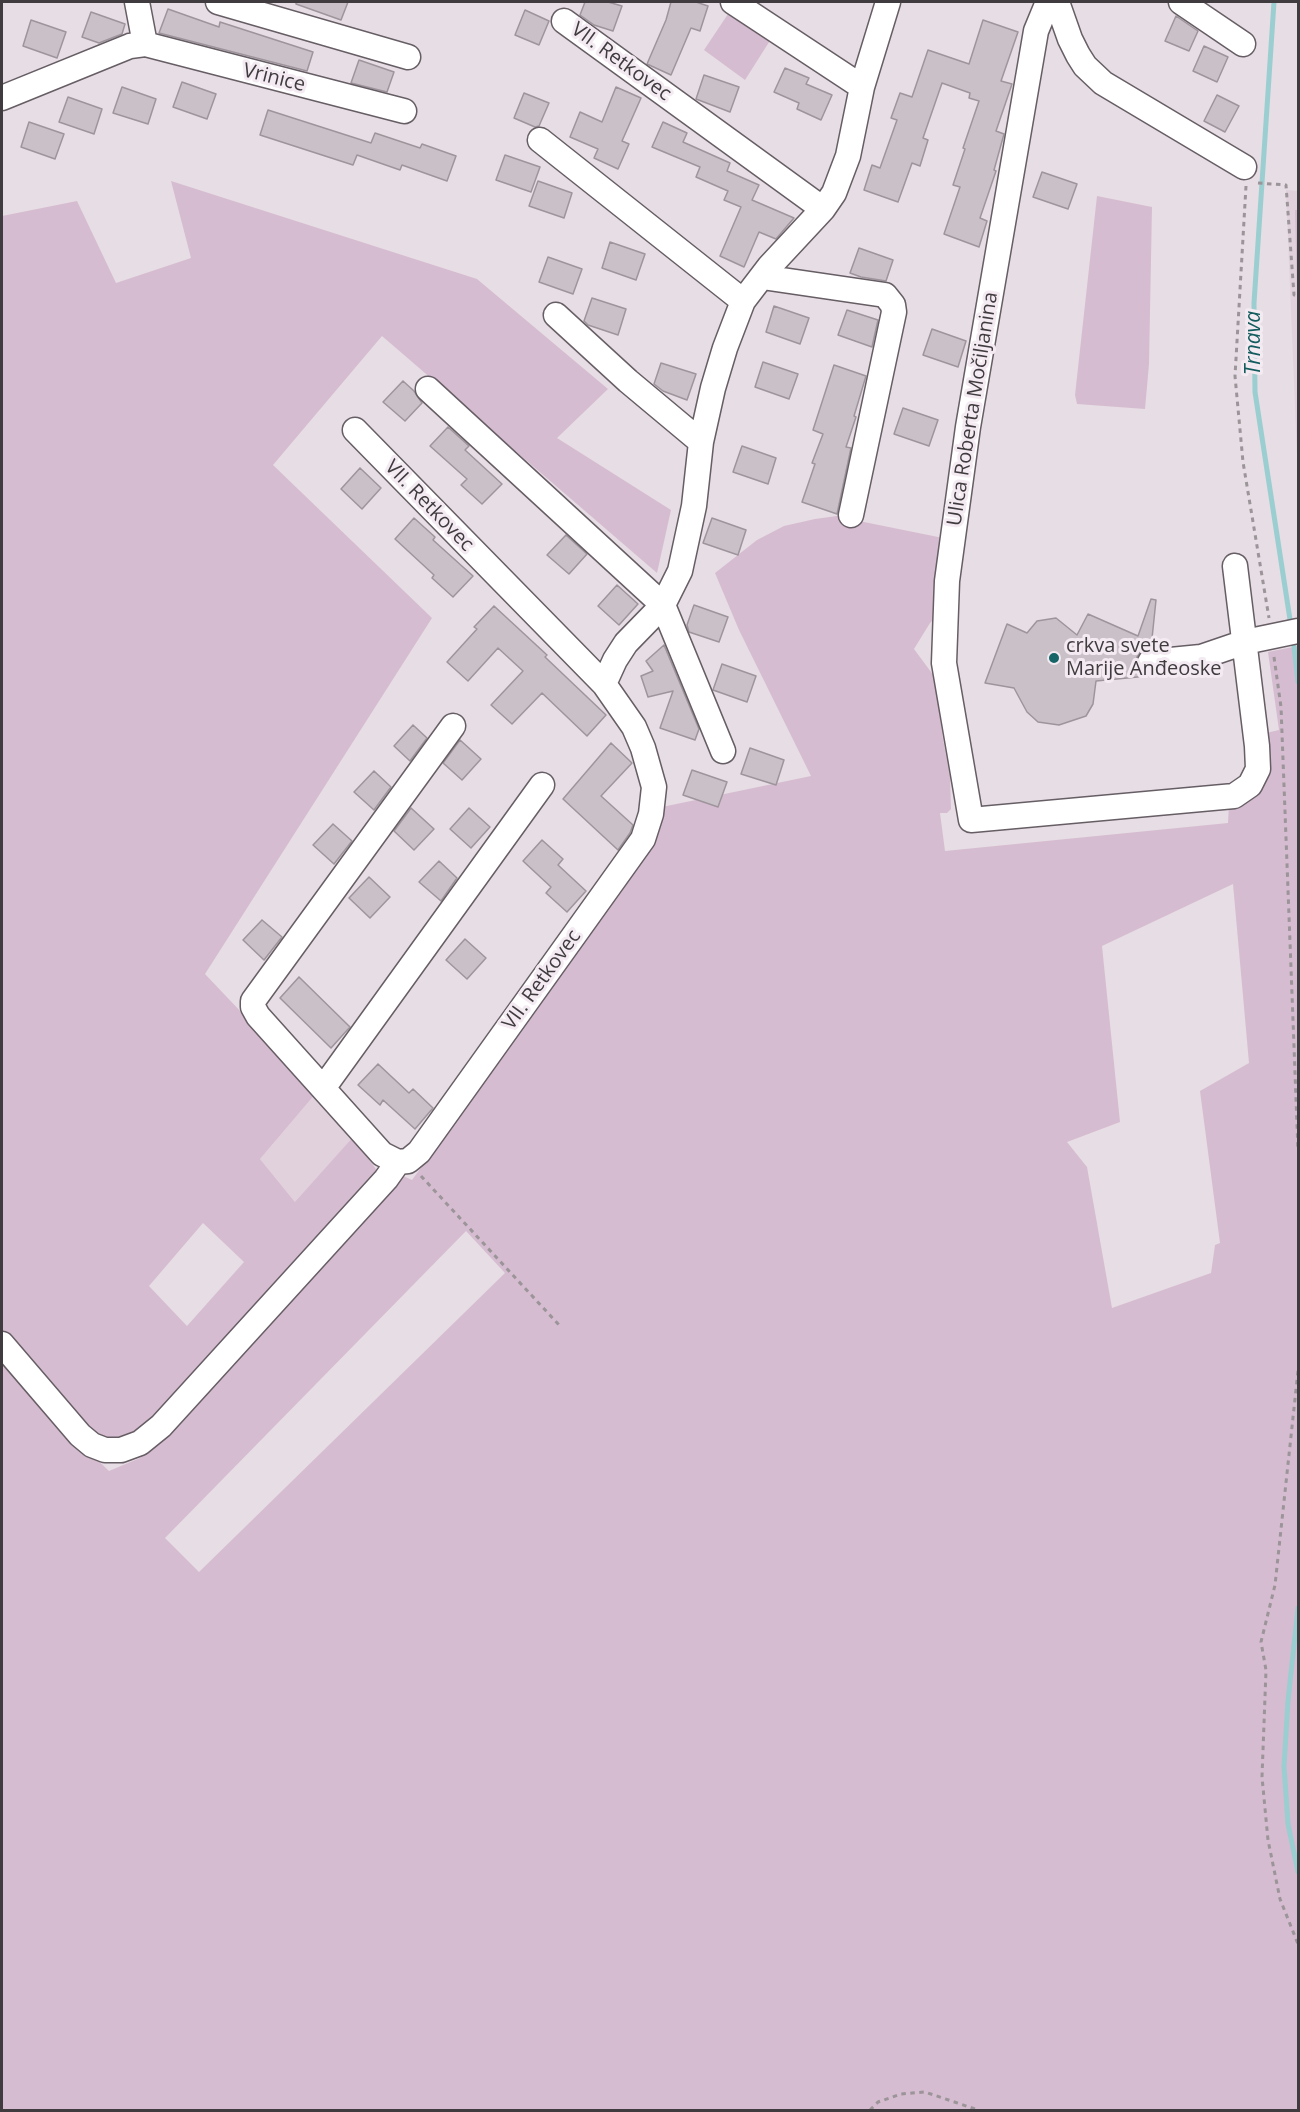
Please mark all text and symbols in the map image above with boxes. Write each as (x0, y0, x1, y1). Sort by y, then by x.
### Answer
street label: VII. Retkovec (566, 18, 676, 106)
street label: Vrinice (240, 59, 308, 97)
street label: Ulica Roberta Močiljanina (943, 290, 1003, 528)
water label: Trnava (1241, 311, 1267, 375)
street label: VII. Retkovec (380, 455, 478, 557)
place label: crkva svete Marije Anđeoske (1066, 634, 1222, 681)
marker: crkva svete Marije Anđeoske (1047, 651, 1061, 665)
street label: VII. Retkovec (498, 925, 586, 1035)

